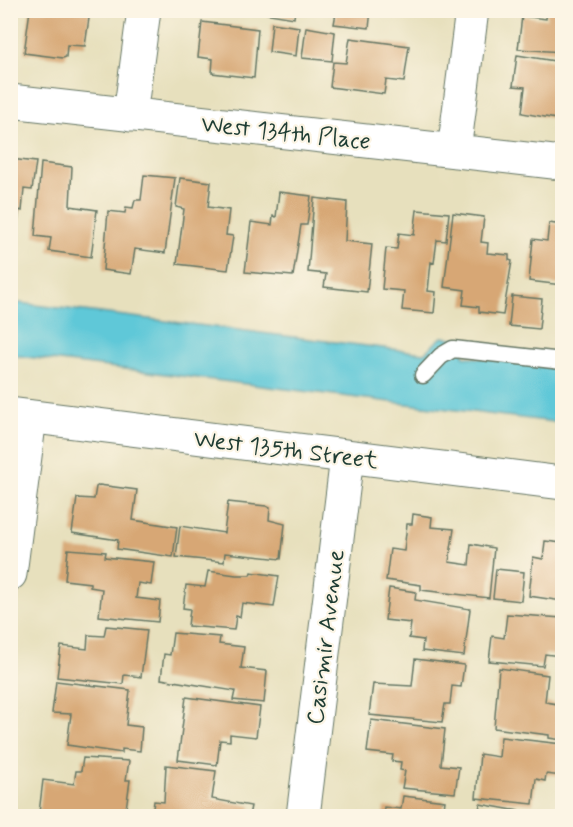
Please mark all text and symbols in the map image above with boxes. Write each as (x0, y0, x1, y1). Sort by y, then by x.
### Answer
street label: West 134th Place (200, 109, 372, 158)
street label: West 135th Street (192, 424, 380, 477)
street label: Casimir Avenue (300, 548, 353, 727)

